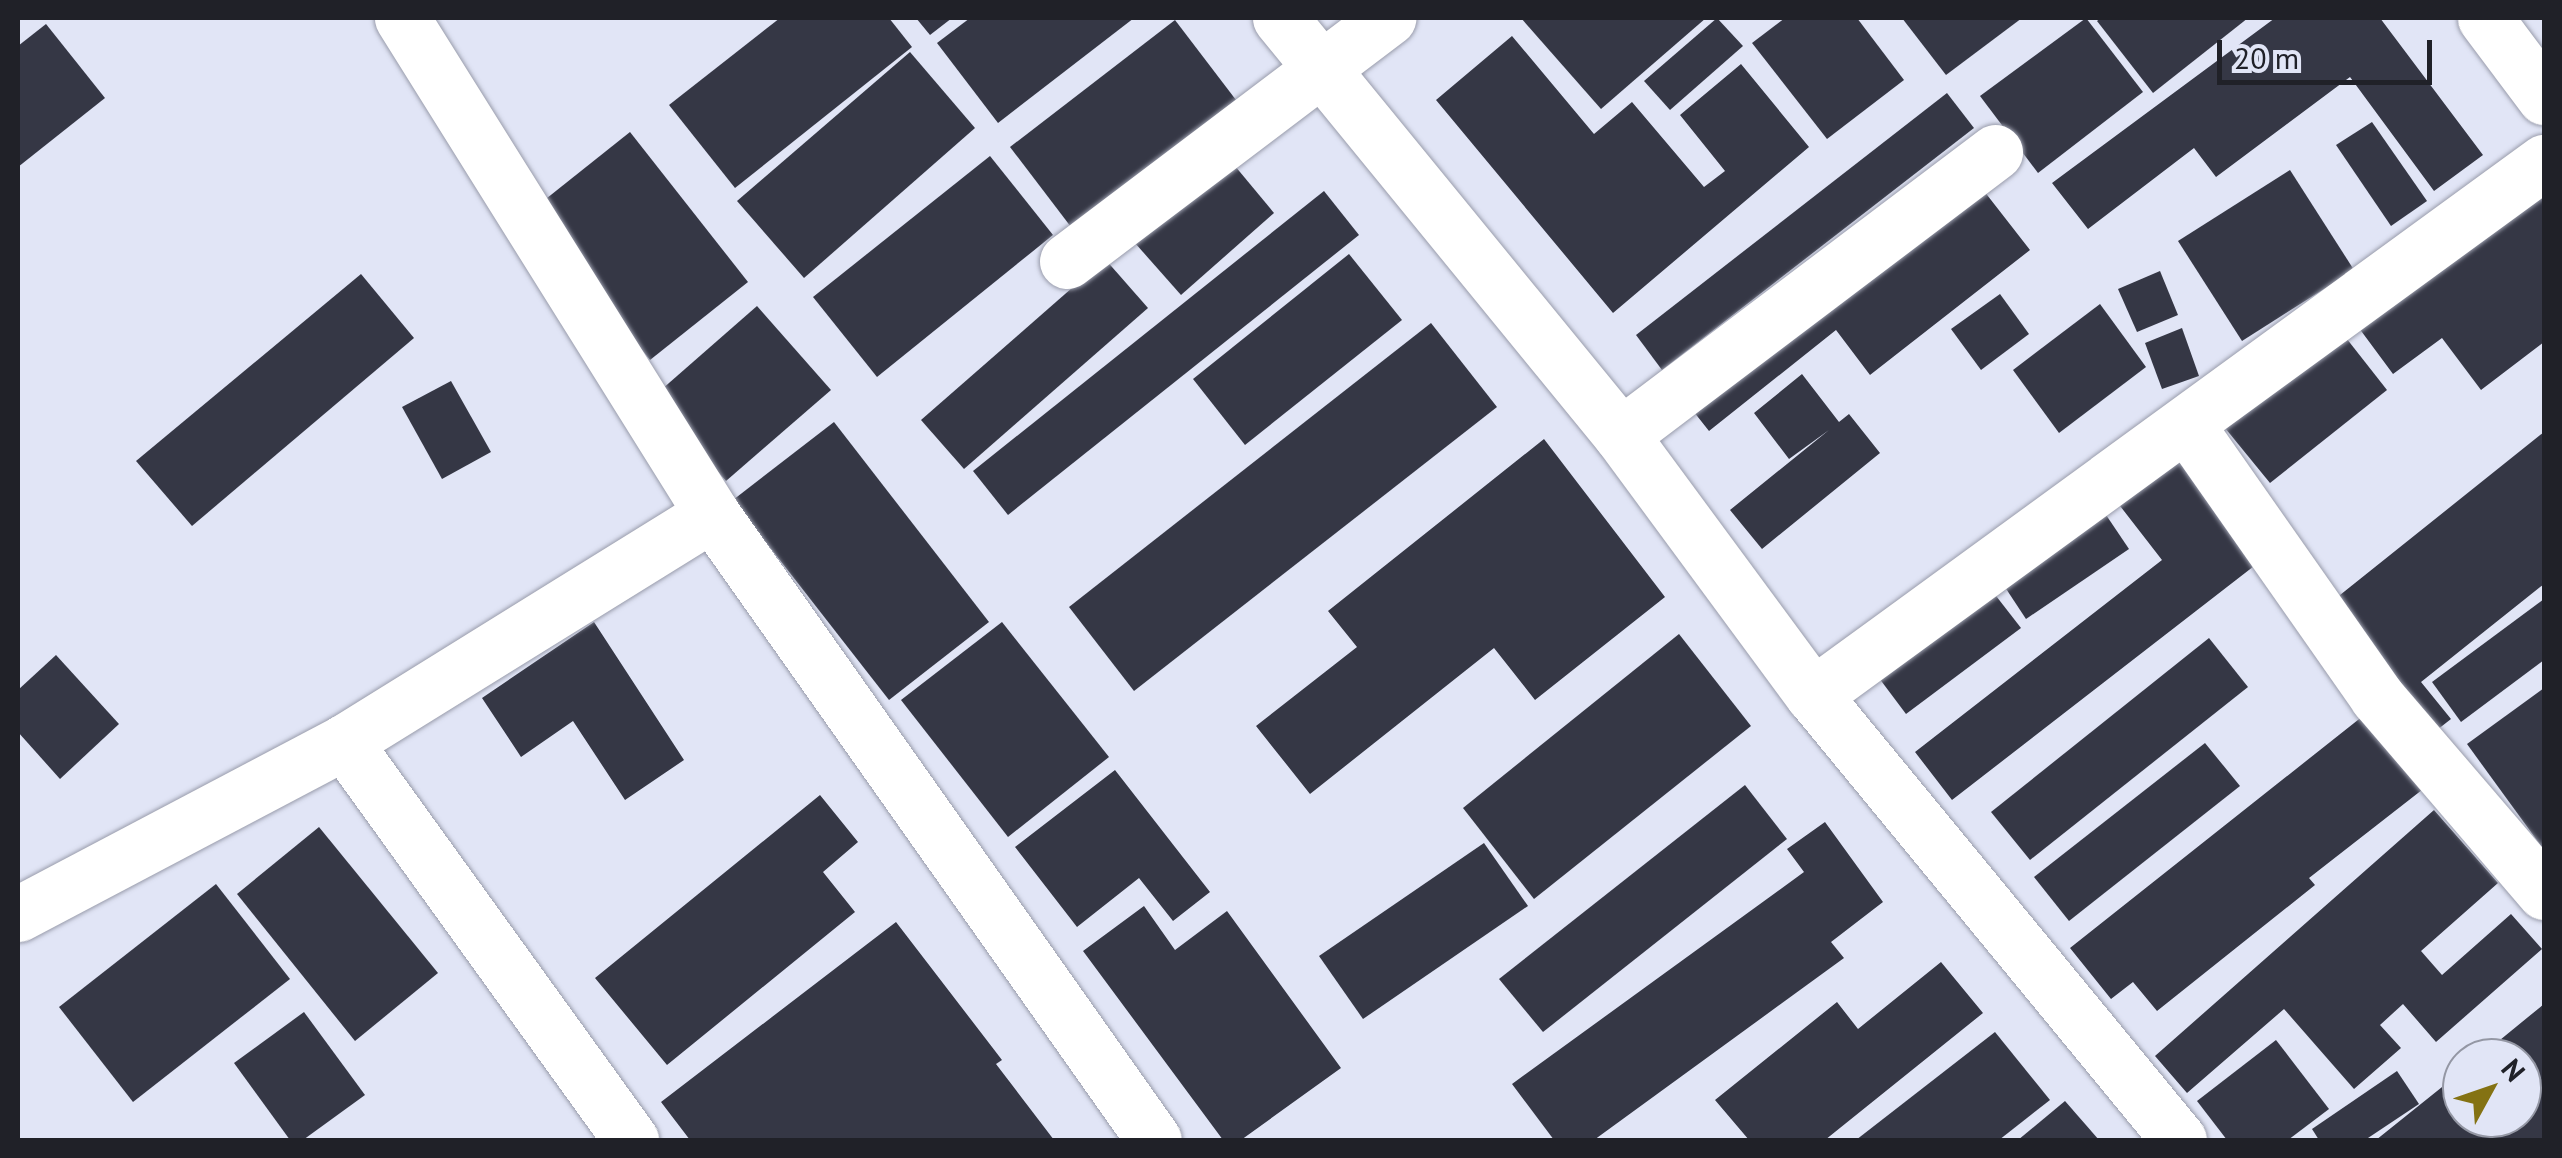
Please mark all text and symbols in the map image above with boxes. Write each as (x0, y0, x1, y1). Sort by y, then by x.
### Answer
scale bar (2222, 20, 2437, 82)
text: 20 m (2234, 38, 2299, 77)
north arrow (2442, 1038, 2542, 1138)
text: N (2494, 1051, 2534, 1089)

